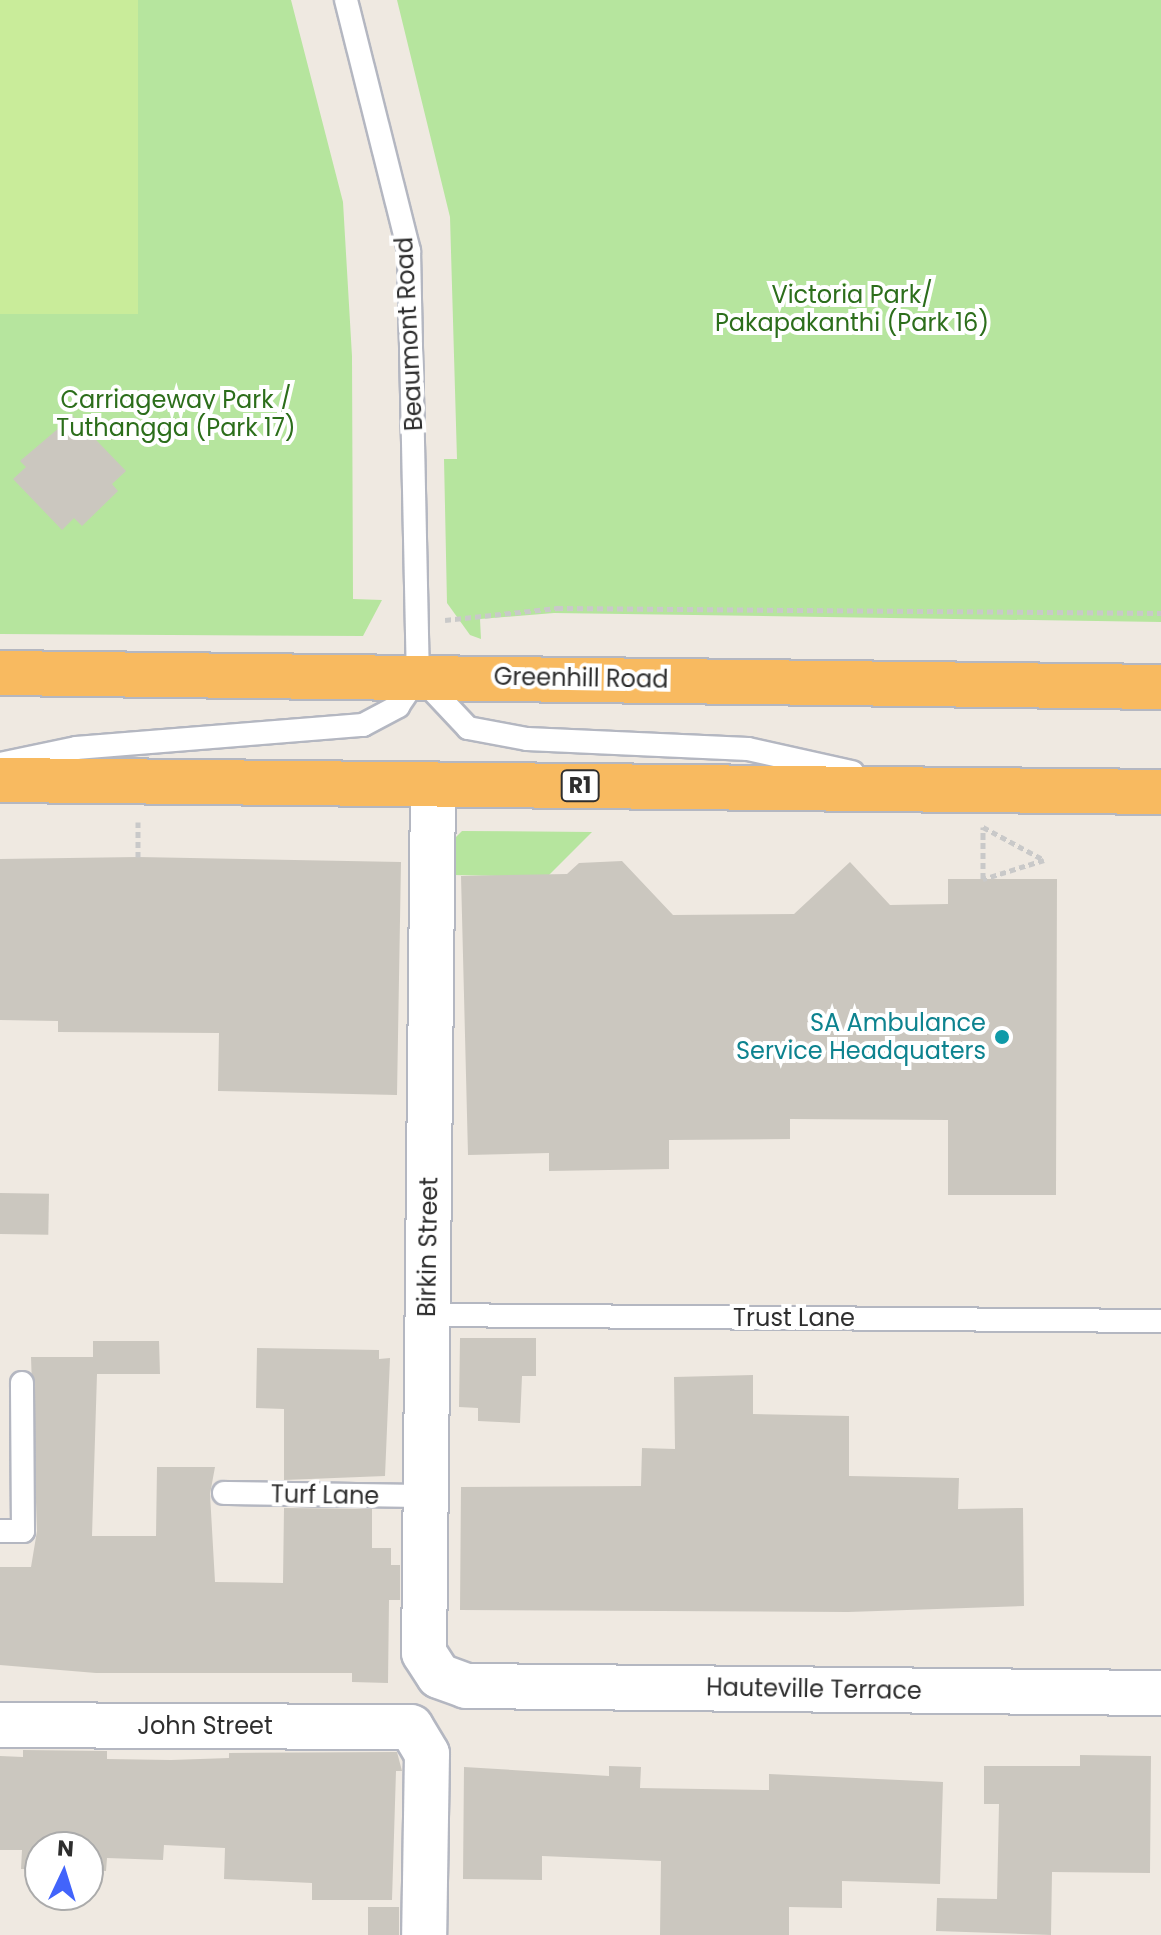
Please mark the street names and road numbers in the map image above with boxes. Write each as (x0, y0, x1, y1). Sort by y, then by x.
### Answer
street label: Beaumont Road (390, 236, 428, 432)
street label: Greenhill Road (493, 662, 669, 694)
road number: R1 (560, 768, 600, 804)
street label: Birkin Street (412, 1177, 444, 1317)
street label: Trust Lane (733, 1304, 855, 1332)
street label: Turf Lane (271, 1480, 379, 1510)
street label: Hauteville Terrace (706, 1673, 922, 1705)
street label: John Street (137, 1712, 273, 1740)

